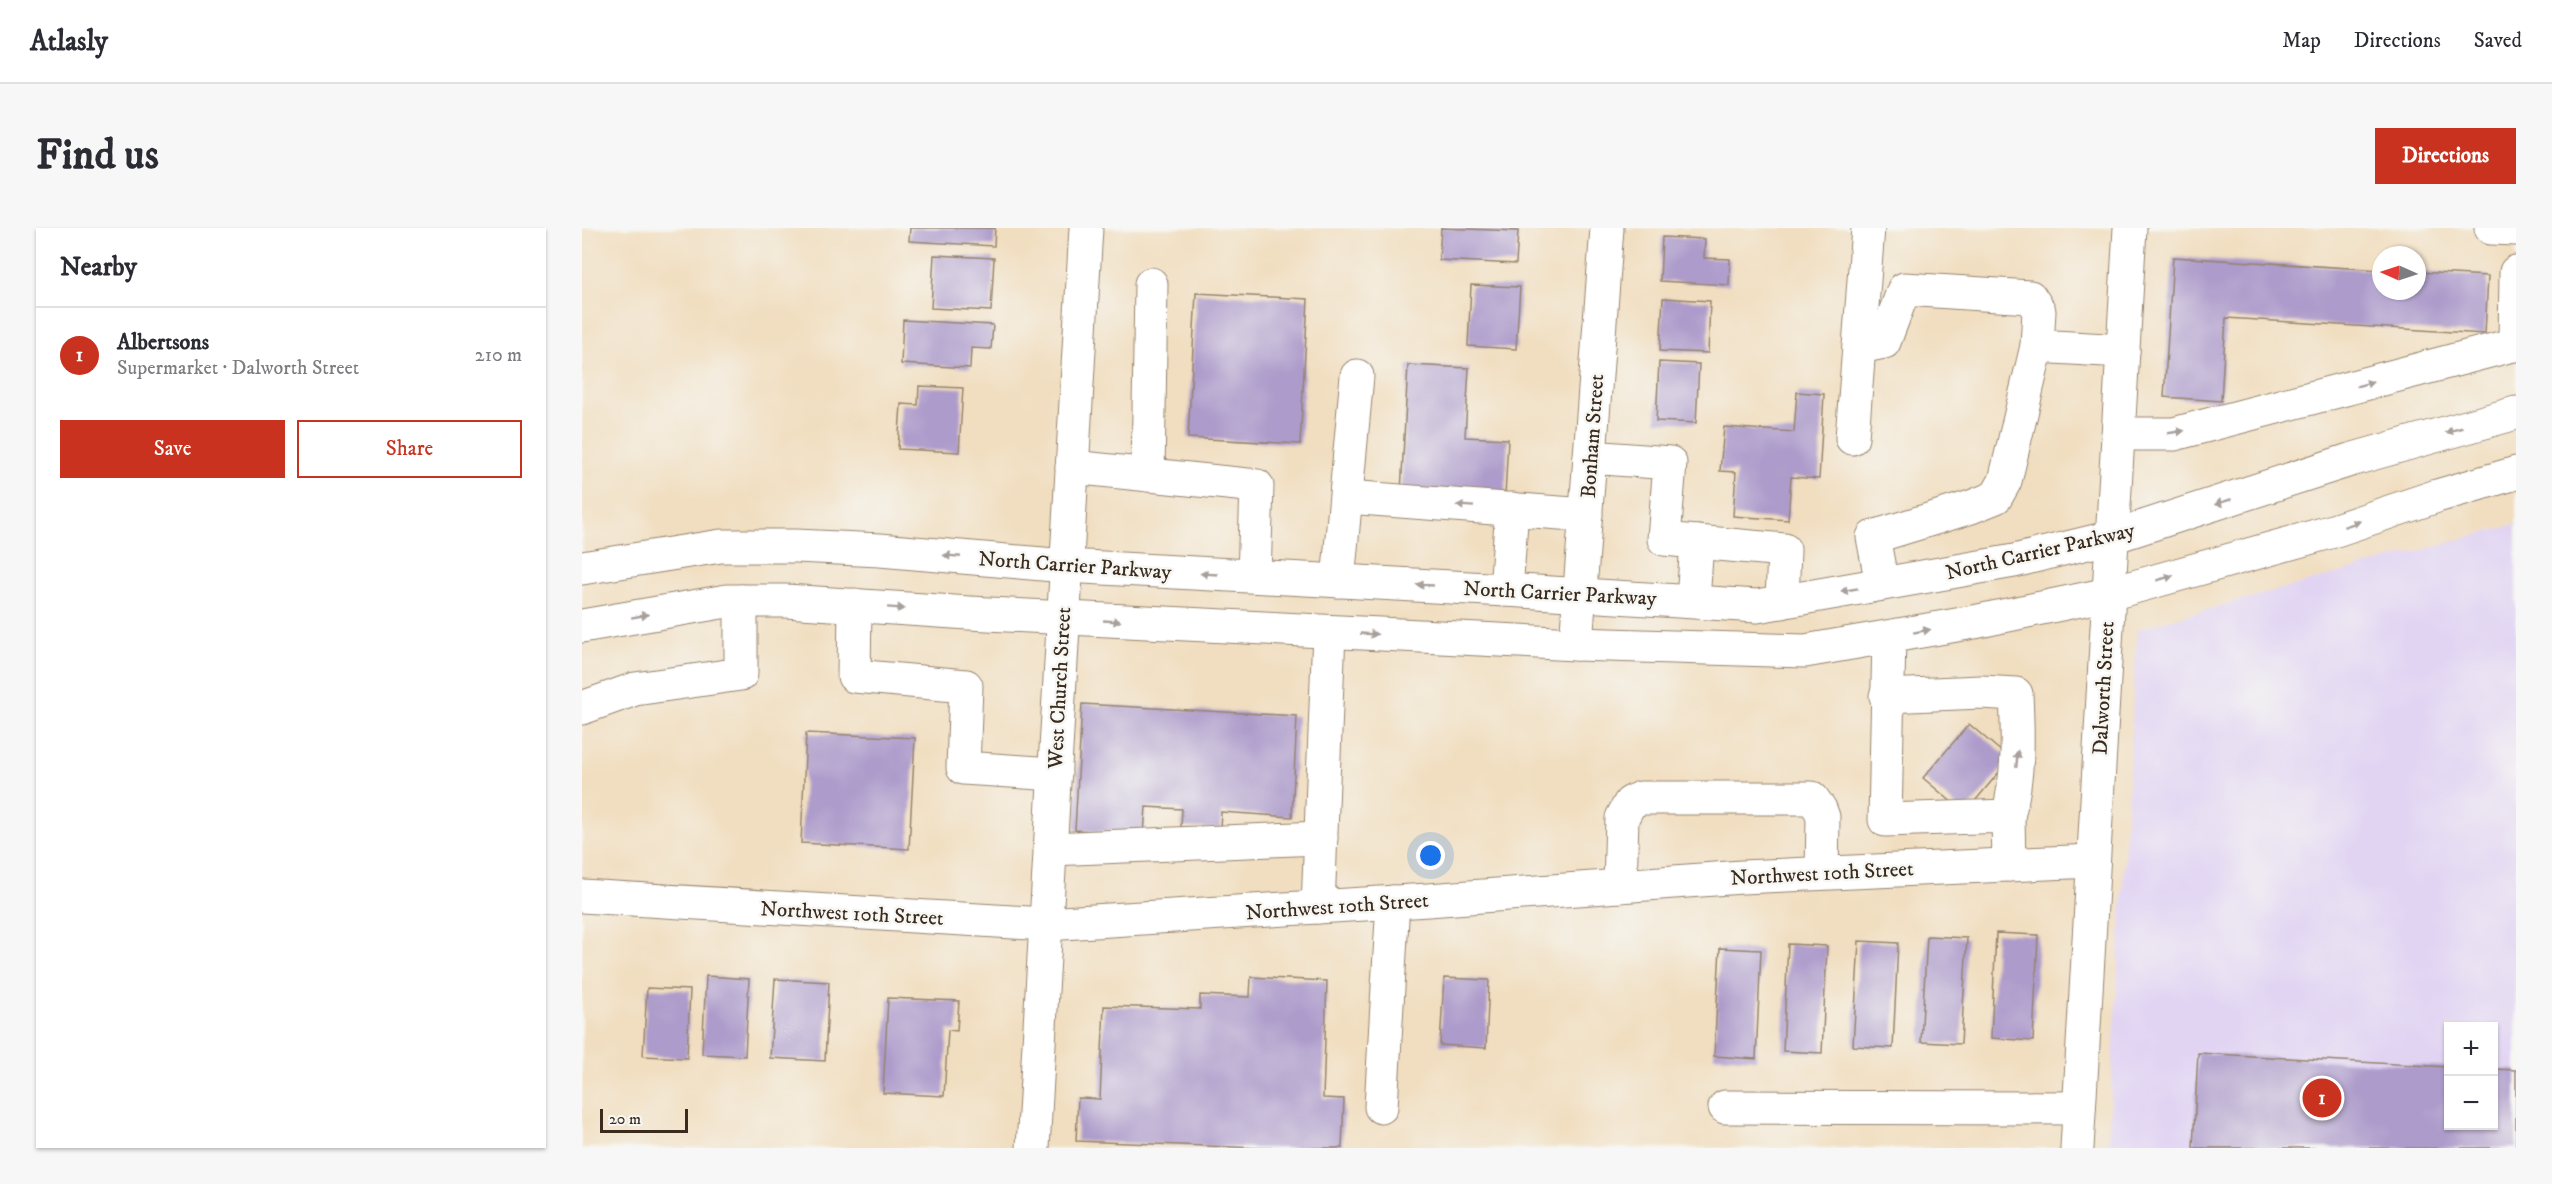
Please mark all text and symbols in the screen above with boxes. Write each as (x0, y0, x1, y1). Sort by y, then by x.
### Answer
text: Atlasly (30, 24, 108, 59)
text: Map (2282, 28, 2321, 54)
text: Directions (2354, 28, 2441, 54)
text: Saved (2474, 28, 2522, 54)
button: Directions (2375, 128, 2516, 184)
text: Find us (36, 130, 159, 182)
north arrow (2372, 246, 2426, 300)
text: Nearby (60, 251, 137, 284)
text: Albertsons (117, 329, 209, 356)
text: 1 (76, 343, 83, 368)
text: 210 m (475, 343, 522, 368)
text: Supermarket · Dalworth Street (117, 356, 359, 381)
street label: Bonham Street (1576, 373, 1610, 499)
one-way arrow (2356, 379, 2374, 389)
button: Save (60, 420, 285, 478)
button: Share (297, 420, 522, 478)
one-way arrow (2445, 426, 2463, 436)
one-way arrow (2167, 428, 2186, 437)
one-way arrow (2214, 498, 2232, 507)
one-way arrow (1456, 501, 1475, 511)
street label: North Carrier Parkway (1943, 517, 2138, 586)
one-way arrow (2343, 519, 2361, 529)
street label: North Carrier Parkway (978, 546, 1173, 586)
one-way arrow (942, 551, 961, 561)
one-way arrow (1199, 569, 1218, 578)
one-way arrow (2156, 573, 2174, 582)
street label: North Carrier Parkway (1463, 576, 1658, 612)
one-way arrow (1415, 581, 1434, 590)
one-way arrow (1839, 586, 1858, 595)
one-way arrow (887, 603, 906, 613)
street label: West Church Street (1043, 606, 1077, 771)
one-way arrow (630, 611, 649, 620)
one-way arrow (1102, 616, 1121, 625)
street label: Dalworth Street (2088, 620, 2121, 756)
one-way arrow (1912, 626, 1931, 635)
one-way arrow (1360, 629, 1379, 638)
one-way arrow (2012, 749, 2022, 768)
your location (1416, 841, 1445, 870)
street label: Northwest 10th Street (1730, 856, 1915, 892)
street label: Northwest 10th Street (1245, 888, 1430, 926)
street label: Northwest 10th Street (760, 896, 945, 932)
map controls (2444, 1022, 2498, 1130)
button: + (2444, 1022, 2498, 1076)
pin: 1 (2302, 1076, 2342, 1120)
button: − (2444, 1076, 2498, 1130)
scale bar (600, 1106, 688, 1134)
text: 20 m (609, 1109, 641, 1129)

